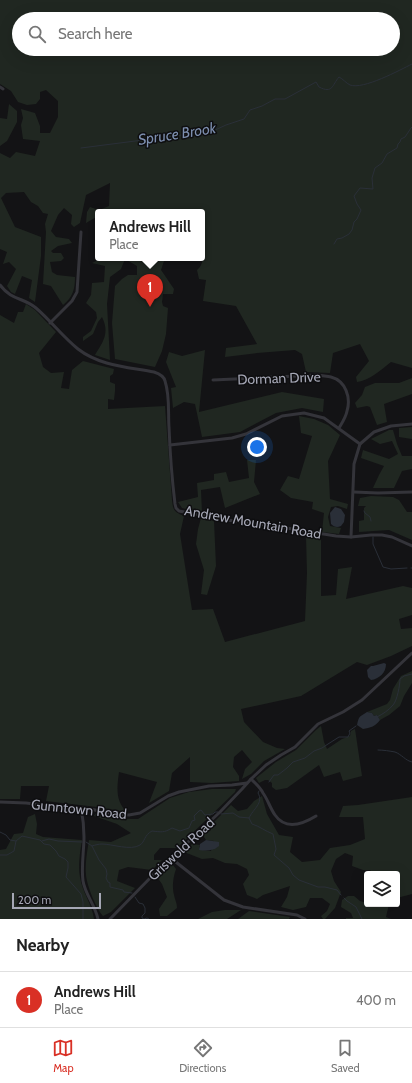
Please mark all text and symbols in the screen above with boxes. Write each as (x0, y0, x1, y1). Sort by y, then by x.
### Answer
search box (12, 12, 400, 56)
icon: search (26, 23, 48, 45)
text: Search here (58, 25, 133, 43)
water label: Spruce Brook (137, 119, 218, 149)
popup (95, 209, 205, 261)
text: Andrews Hill (109, 218, 191, 236)
text: Place (109, 236, 138, 252)
pin: 1 (137, 274, 163, 307)
street label: Dorman Drive (237, 368, 321, 388)
your location (247, 437, 267, 457)
street label: Andrew Mountain Road (183, 501, 323, 543)
street label: Gunntown Road (30, 795, 128, 823)
street label: Griswold Road (144, 813, 218, 885)
map controls (364, 871, 400, 907)
button: layers (364, 871, 400, 907)
scale bar (12, 891, 101, 910)
text: 200 m (18, 893, 51, 907)
text: Nearby (16, 935, 69, 955)
text: Andrews Hill (54, 983, 136, 1001)
text: 1 (27, 992, 31, 1008)
text: 400 m (356, 992, 396, 1008)
text: Place (54, 1001, 83, 1017)
tab: Map (52, 1037, 74, 1075)
tab: Directions (179, 1037, 226, 1075)
tab: Saved (331, 1037, 360, 1075)

